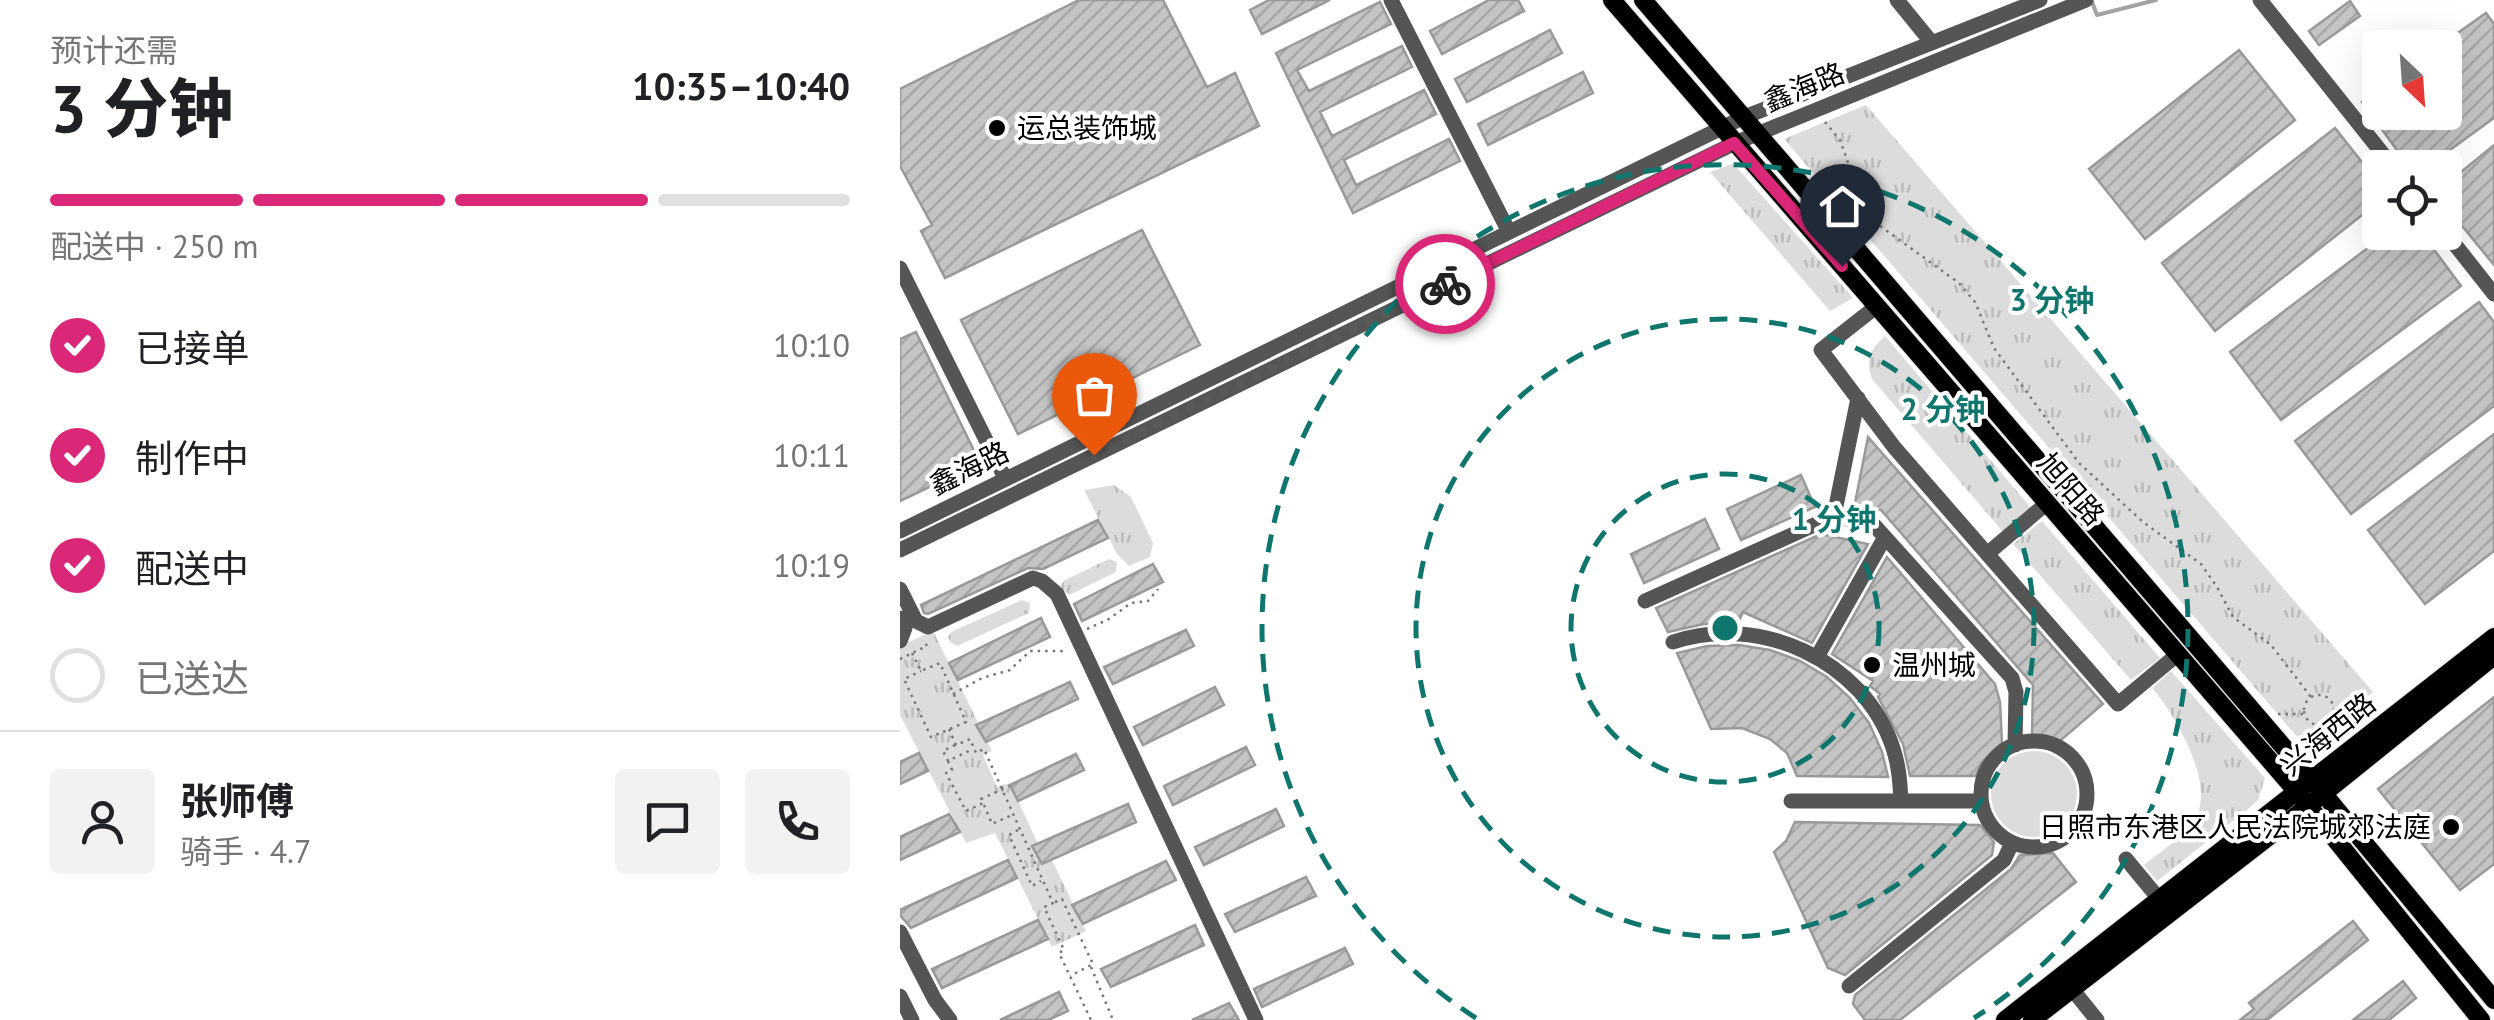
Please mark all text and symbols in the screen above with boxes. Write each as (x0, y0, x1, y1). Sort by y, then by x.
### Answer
text: 预计还需 (50, 29, 178, 71)
north arrow (2362, 30, 2462, 130)
map controls (2362, 30, 2462, 250)
street label: 鑫海路 (1758, 54, 1850, 119)
text: 10:35–10:40 (632, 61, 850, 110)
text: 3 分钟 (50, 66, 233, 150)
place label: 运总装饰城 (1017, 109, 1157, 146)
marker: 运总装饰城 (986, 117, 1008, 139)
button: locate (2362, 150, 2462, 250)
pin (1800, 164, 1885, 267)
icon: home (1815, 179, 1870, 234)
text: 配送中 · 250 m (50, 225, 258, 267)
courier (1395, 234, 1495, 334)
icon: bike (1418, 257, 1473, 312)
text: 3 分钟 (2010, 280, 2094, 319)
icon: check (50, 318, 105, 373)
text: 已接单 (135, 323, 249, 372)
text: 10:10 (773, 324, 850, 366)
pin (1052, 353, 1137, 456)
icon: bag (1067, 368, 1122, 423)
text: 2 分钟 (1901, 389, 1985, 428)
icon: check (50, 428, 105, 483)
text: 制作中 (135, 433, 249, 482)
street label: 鑫海路 (923, 433, 1015, 503)
text: 10:11 (773, 434, 850, 476)
street label: 旭阳路 (2030, 445, 2113, 533)
text: 1 分钟 (1792, 499, 1876, 538)
icon: check (50, 538, 105, 593)
text: 配送中 (135, 543, 249, 592)
text: 10:19 (773, 544, 850, 586)
centre of rings (1707, 610, 1743, 646)
place label: 温州城 (1892, 646, 1976, 683)
text: 已送达 (135, 653, 249, 702)
marker: 温州城 (1861, 654, 1883, 676)
street label: 兴海西路 (2273, 684, 2383, 783)
button: person (50, 769, 155, 874)
button: chat (615, 769, 720, 874)
button: phone (745, 769, 850, 874)
text: 张师傅 (180, 776, 294, 825)
place label: 日照市东港区人民法院城郊法庭 (2039, 808, 2431, 845)
marker: 日照市东港区人民法院城郊法庭 (2440, 816, 2462, 838)
text: 骑手 · 4.7 (180, 830, 311, 872)

